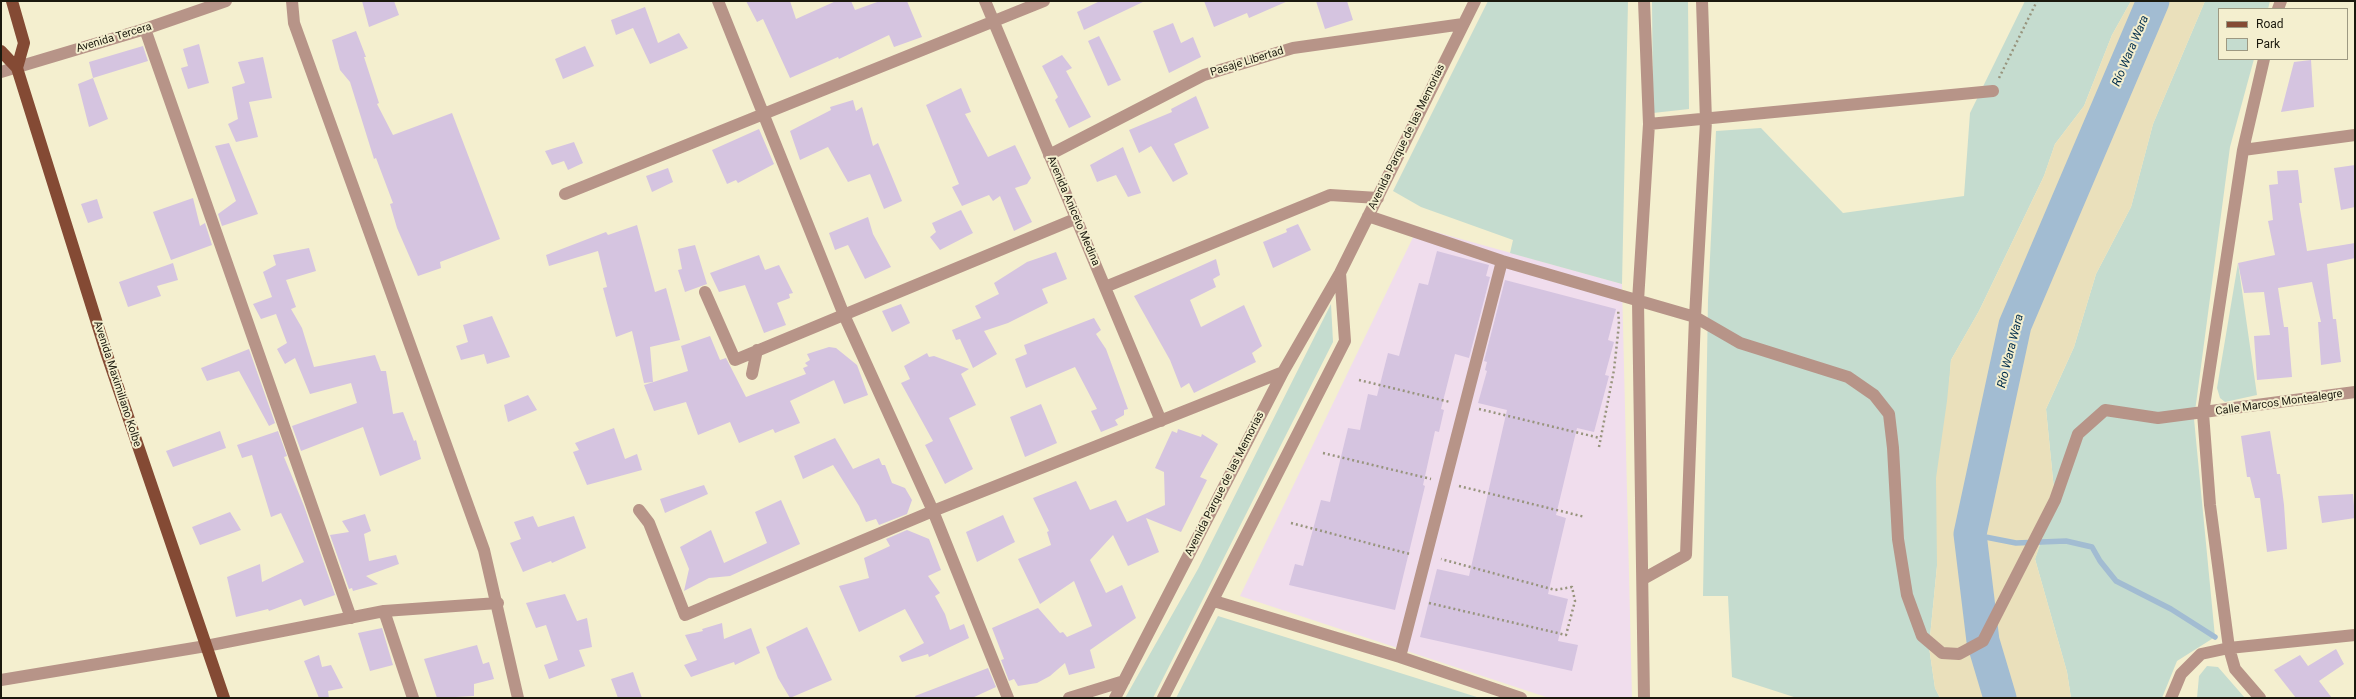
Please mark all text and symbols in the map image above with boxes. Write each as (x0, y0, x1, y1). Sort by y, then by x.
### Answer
legend (2218, 8, 2348, 60)
water label: Río Wara Wara (2110, 13, 2152, 89)
text: Road (2256, 17, 2284, 31)
street label: Avenida Tercera (75, 20, 153, 56)
text: Park (2256, 37, 2280, 51)
street label: Pasaje Libertad (1209, 45, 1285, 79)
street label: Avenida Parque de las Memorias (1366, 62, 1448, 212)
street label: Avenida Aniceto Medina (1044, 154, 1102, 268)
water label: Río Wara Wara (1995, 313, 2027, 389)
street label: Avenida Maximiliano Kolbe (90, 319, 144, 449)
street label: Calle Marcos Montealegre (2215, 388, 2343, 418)
street label: Avenida Parque de las Memorias (1183, 410, 1267, 558)

